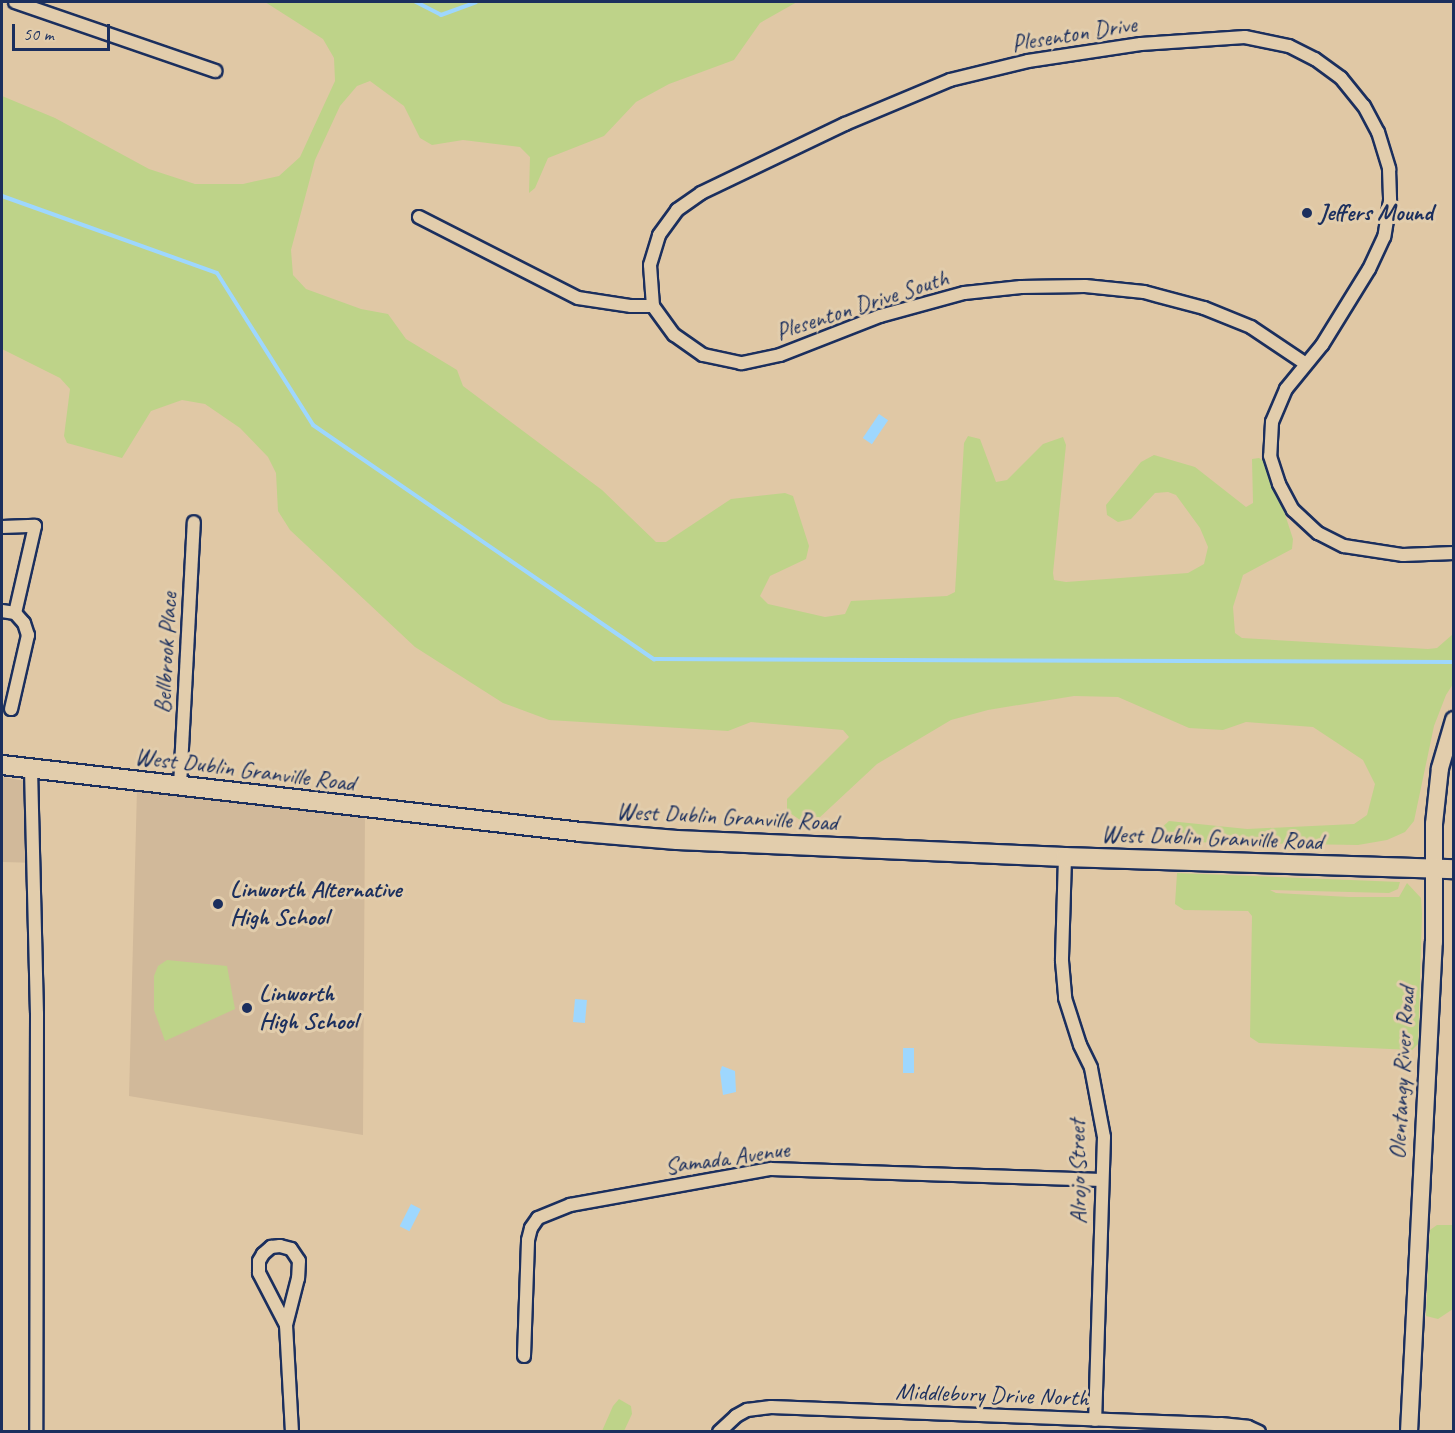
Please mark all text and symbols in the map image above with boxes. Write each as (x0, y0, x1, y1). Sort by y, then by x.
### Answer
street label: Plesenton Drive (1009, 10, 1139, 58)
scale bar (15, 12, 112, 50)
text: 50 m (23, 23, 54, 45)
place label: Jeffers Mound (1319, 199, 1433, 227)
marker: Jeffers Mound (1300, 206, 1314, 220)
street label: Plesenton Drive South (772, 264, 952, 346)
street label: Bellbrook Place (148, 592, 184, 714)
street label: West Dublin Granville Road (133, 742, 357, 798)
street label: West Dublin Granville Road (616, 797, 838, 837)
street label: West Dublin Granville Road (1101, 820, 1323, 856)
place label: Linworth Alternative High School (230, 876, 401, 932)
marker: Linworth Alternative High School (211, 897, 225, 911)
place label: Linworth High School (259, 980, 356, 1036)
street label: Olentangy River Road (1383, 985, 1421, 1161)
marker: Linworth High School (240, 1001, 254, 1015)
street label: Alrojo Street (1063, 1119, 1093, 1225)
street label: Samada Avenue (663, 1135, 791, 1181)
street label: Middlebury Drive North (895, 1377, 1089, 1413)

